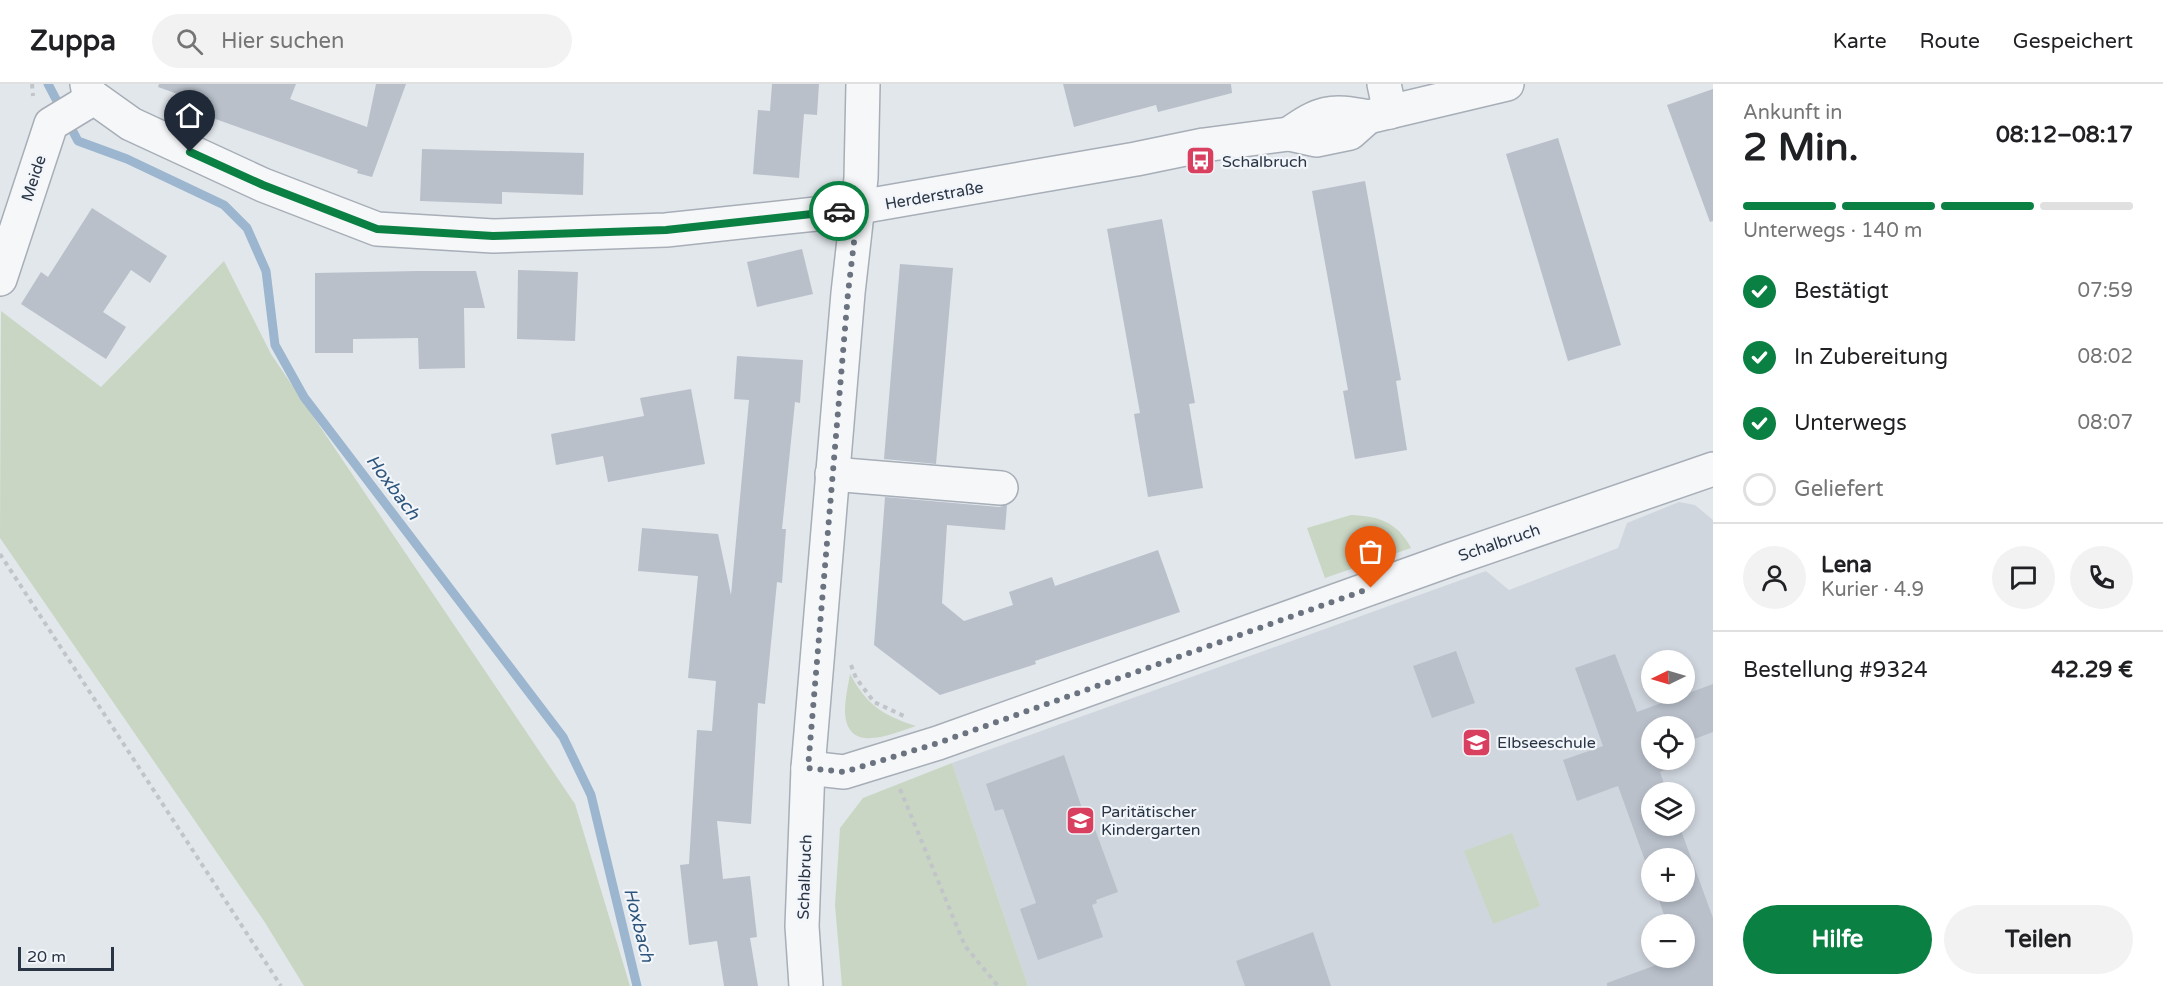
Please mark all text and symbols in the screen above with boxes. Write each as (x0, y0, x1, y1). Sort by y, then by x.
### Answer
search box (152, 14, 572, 68)
text: Zuppa (30, 24, 116, 58)
icon: search (173, 25, 206, 58)
text: Hier suchen (221, 28, 344, 54)
text: Karte (1833, 29, 1887, 54)
text: Route (1920, 29, 1980, 54)
text: Gespeichert (2013, 29, 2133, 54)
pin (164, 90, 215, 152)
icon: home (173, 99, 206, 132)
text: Ankunft in (1743, 101, 1842, 125)
text: 08:12–08:17 (1996, 122, 2133, 148)
text: 2 Min. (1743, 124, 1859, 171)
bus stop icon: Schalbruch (1185, 145, 1217, 177)
place label: Schalbruch (1222, 152, 1307, 172)
street label: Meide (17, 153, 51, 204)
street label: Herderstraße (883, 177, 985, 214)
courier (809, 181, 869, 241)
icon: car (823, 195, 856, 228)
text: Unterwegs · 140 m (1743, 219, 1922, 243)
icon: check (1743, 275, 1776, 308)
text: Bestätigt (1794, 278, 1889, 304)
text: 07:59 (2078, 279, 2133, 303)
icon: check (1743, 341, 1776, 374)
text: In Zubereitung (1794, 344, 1948, 370)
text: 08:02 (2078, 345, 2133, 369)
icon: check (1743, 407, 1776, 440)
text: Unterwegs (1794, 410, 1907, 436)
text: 08:07 (2078, 411, 2133, 435)
water label: Hoxbach (361, 450, 425, 525)
text: Geliefert (1794, 476, 1884, 502)
street label: Schalbruch (1456, 520, 1543, 566)
pin (1345, 526, 1396, 588)
icon: bag (1354, 535, 1387, 568)
button: person (1743, 546, 1806, 609)
button: chat (1992, 546, 2055, 609)
button: phone (2070, 546, 2133, 609)
text: Lena (1821, 552, 1872, 578)
text: Kurier · 4.9 (1821, 578, 1924, 602)
north arrow (1641, 650, 1695, 704)
map controls (1641, 650, 1695, 968)
text: Bestellung #9324 (1743, 657, 1928, 683)
text: 42.29 € (2051, 657, 2133, 683)
button: locate (1641, 716, 1695, 770)
school or university icon: Elbseeschule (1460, 726, 1492, 758)
place label: Elbseeschule (1497, 733, 1596, 753)
button: layers (1641, 782, 1695, 836)
place label: Paritätischer Kindergarten (1101, 802, 1201, 840)
school or university icon: Paritätischer Kindergarten (1064, 804, 1096, 836)
street label: Schalbruch (794, 834, 816, 920)
button: + (1641, 848, 1695, 902)
water label: Hoxbach (619, 886, 659, 965)
button: Hilfe (1743, 905, 1932, 974)
button: Teilen (1944, 905, 2133, 974)
button: − (1641, 914, 1695, 968)
scale bar (18, 944, 114, 972)
text: 20 m (27, 947, 66, 967)

